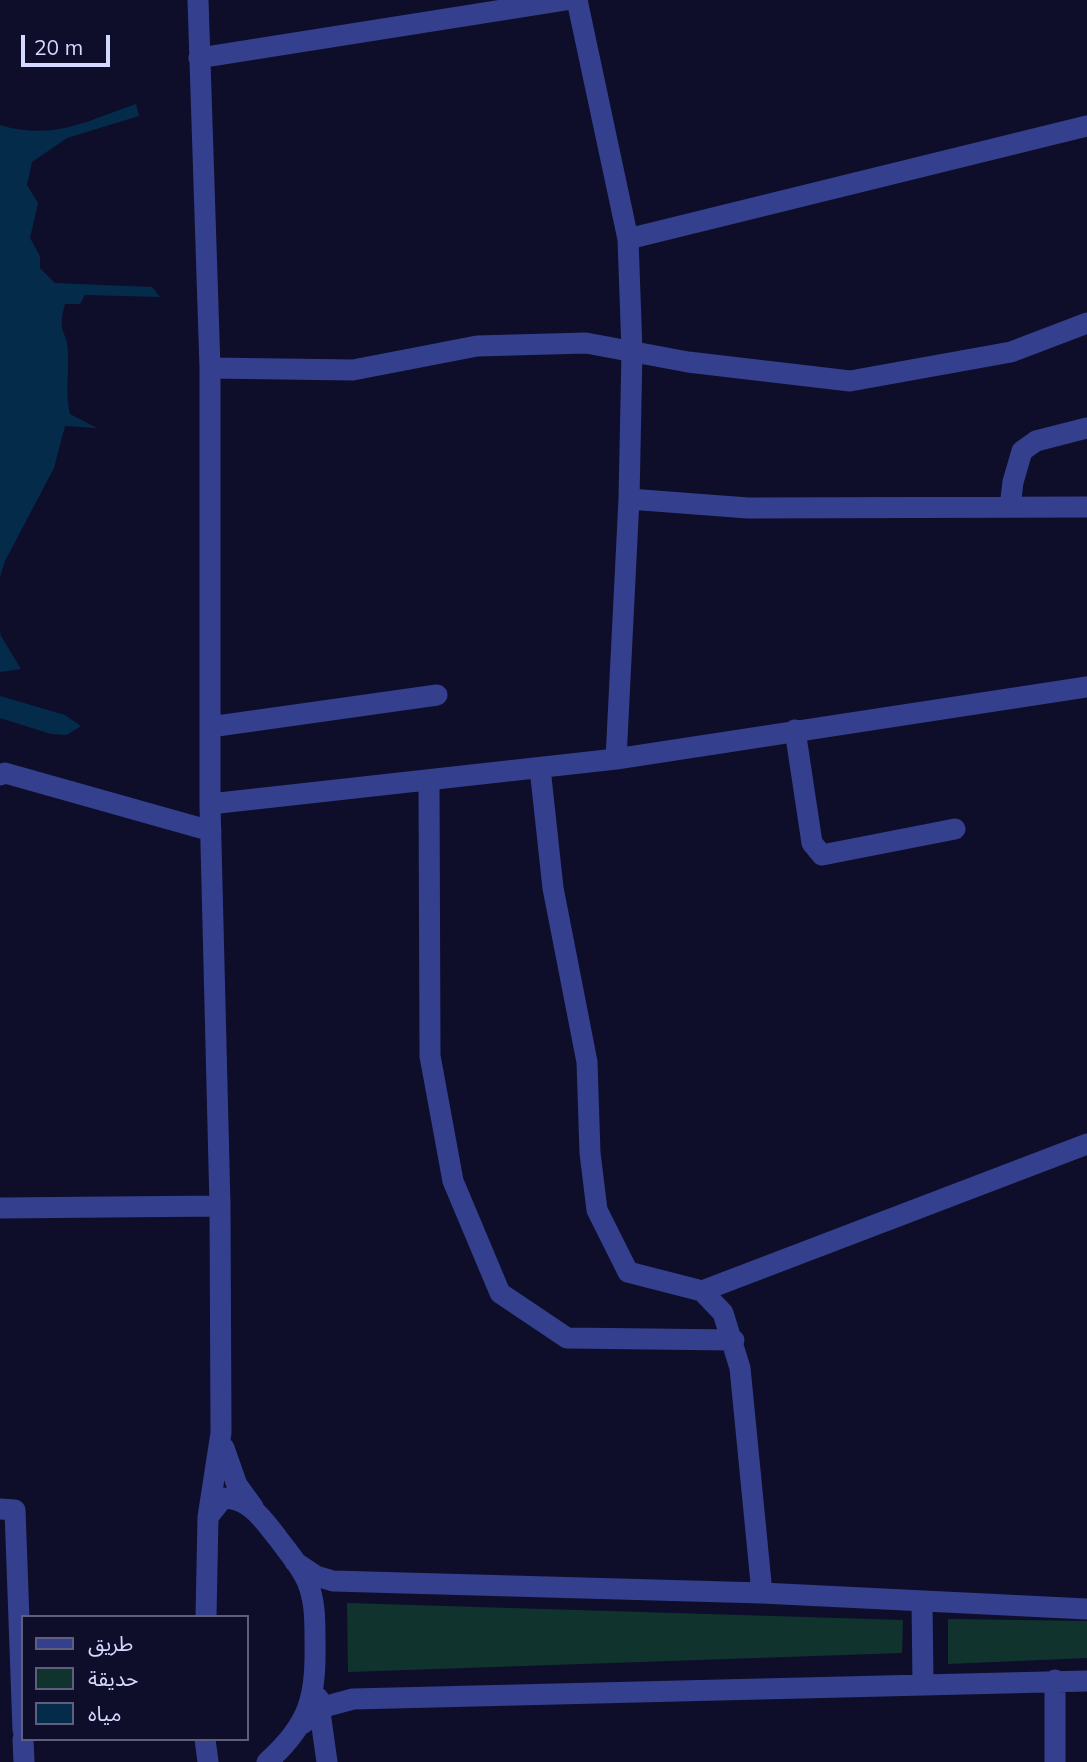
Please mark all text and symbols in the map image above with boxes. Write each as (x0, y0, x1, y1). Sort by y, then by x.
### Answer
scale bar (24, 21, 114, 65)
text: 20 m (34, 34, 83, 60)
legend (21, 1615, 248, 1741)
text: طريق (88, 1630, 133, 1656)
text: حديقة (88, 1665, 138, 1691)
text: مياه (88, 1700, 121, 1726)

